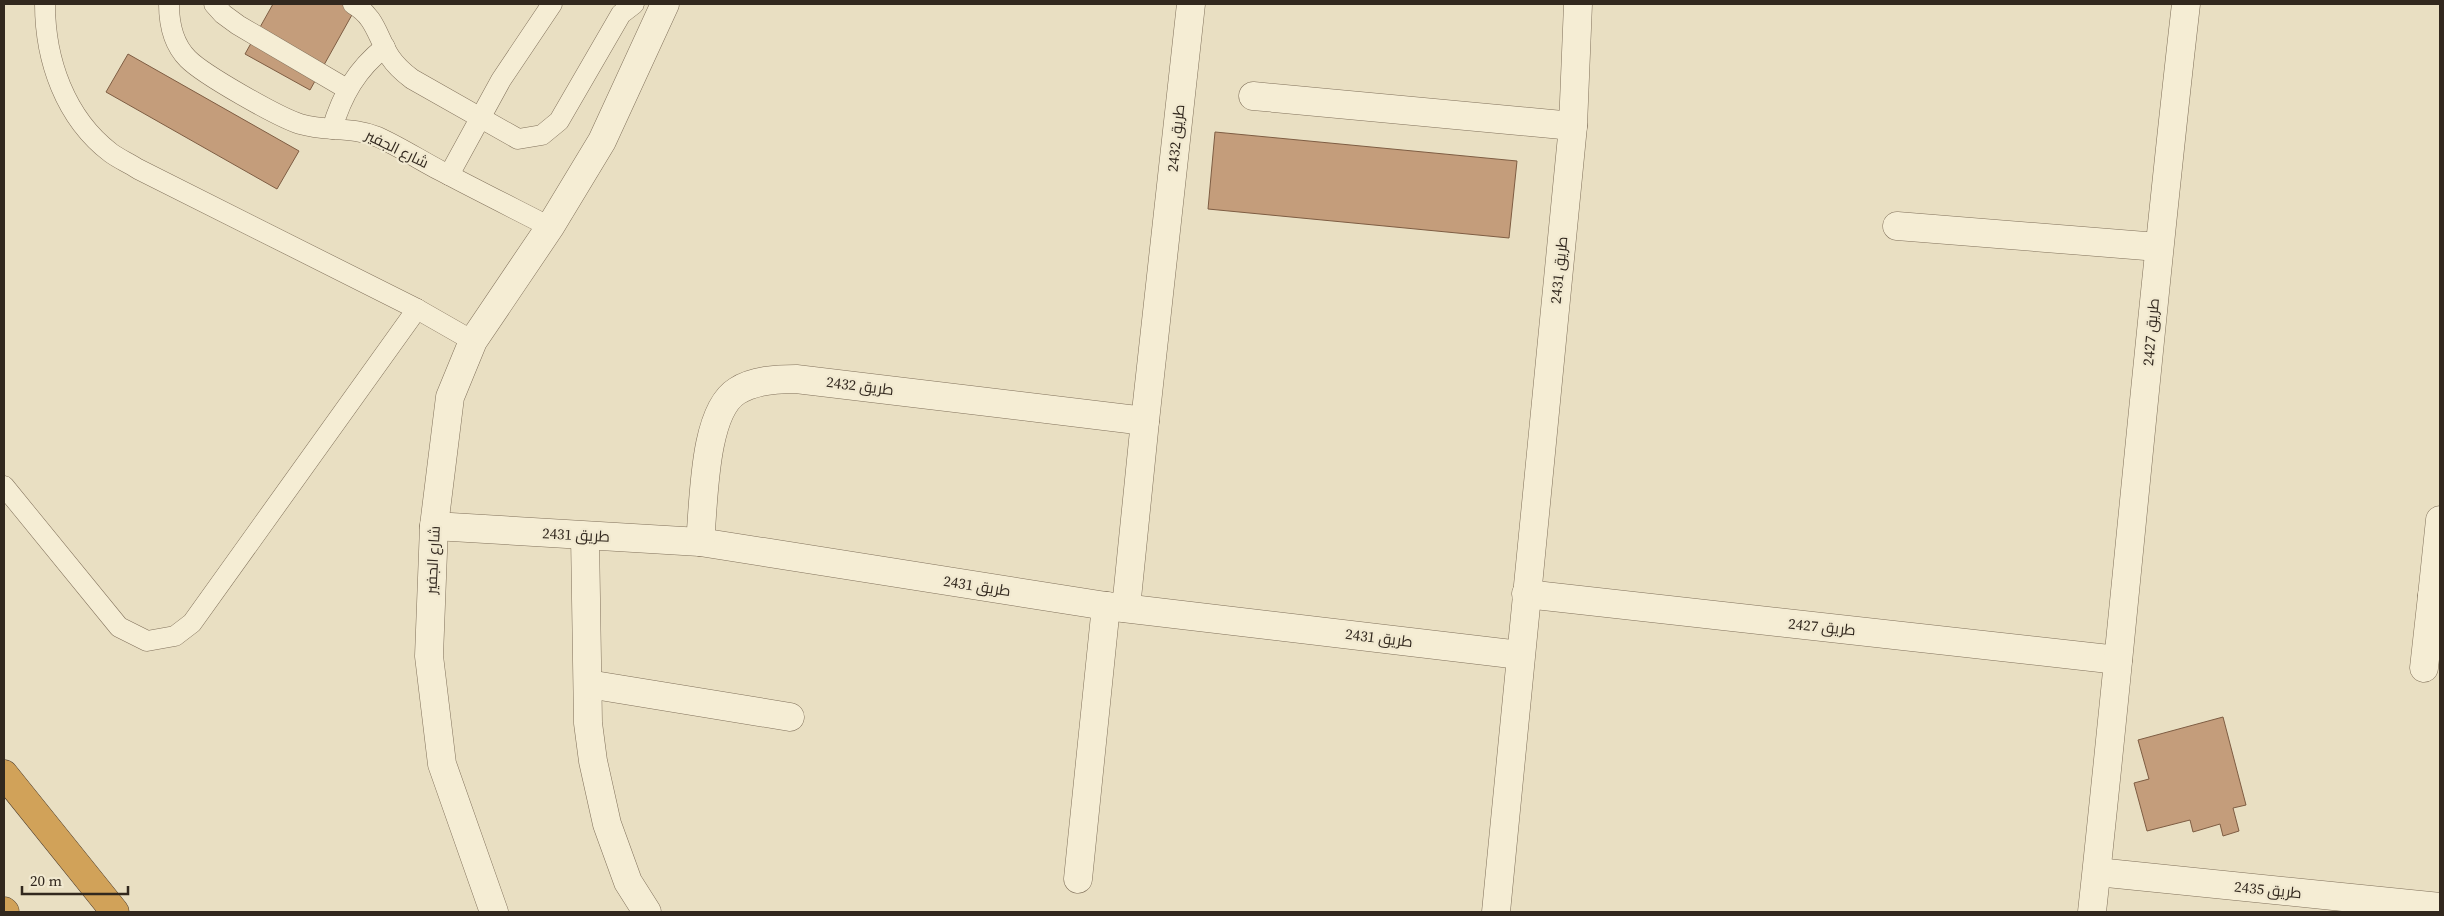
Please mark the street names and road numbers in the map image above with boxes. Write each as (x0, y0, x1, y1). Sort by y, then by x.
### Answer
street label: طريق 2432 (1162, 103, 1189, 173)
street label: شارع الجفير (361, 124, 433, 174)
street label: طريق 2431 (1545, 235, 1572, 305)
street label: طريق 2427 (2137, 297, 2164, 367)
street label: طريق 2432 (825, 371, 895, 400)
street label: طريق 2431 (542, 522, 610, 547)
street label: شارع الجفير (420, 525, 446, 596)
street label: طريق 2431 (942, 570, 1012, 601)
street label: طريق 2427 (1787, 613, 1857, 640)
street label: طريق 2431 (1344, 623, 1414, 652)
street label: طريق 2435 (2233, 876, 2303, 903)

